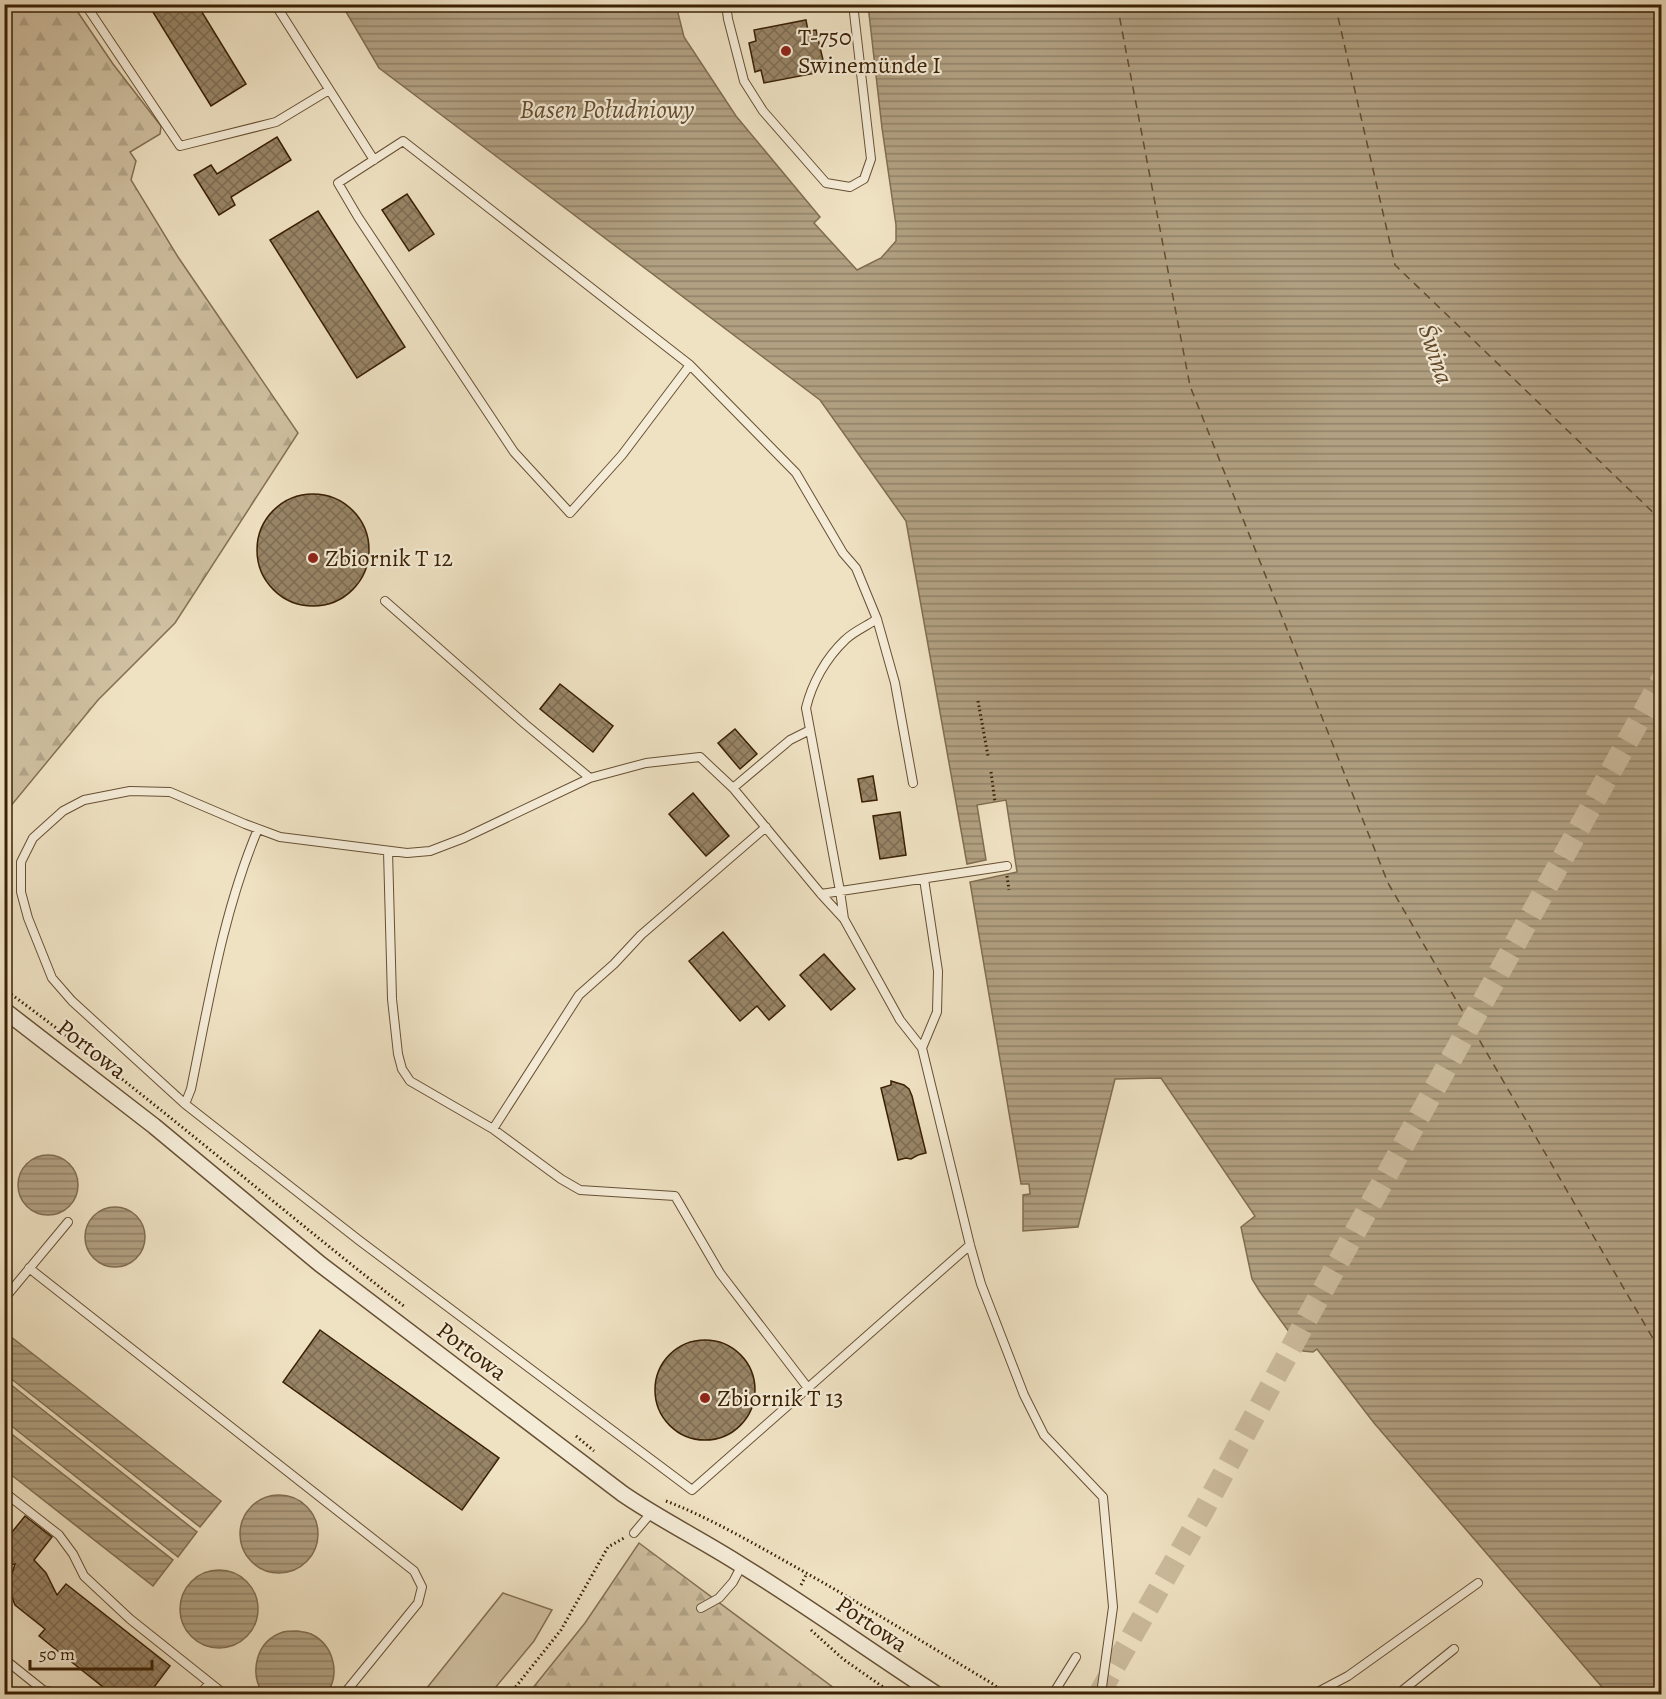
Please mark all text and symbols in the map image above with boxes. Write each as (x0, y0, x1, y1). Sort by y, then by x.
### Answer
place label: T-750 Swinemünde I (798, 21, 941, 81)
marker: T-750 Swinemünde I (779, 44, 793, 58)
water label: Basen Południowy (520, 92, 694, 127)
water label: Świna (1410, 320, 1462, 388)
place label: Zbiornik T 12 (325, 542, 453, 574)
marker: Zbiornik T 12 (306, 551, 320, 565)
street label: Portowa (50, 1012, 134, 1087)
street label: Portowa (430, 1314, 514, 1388)
place label: Zbiornik T 13 (717, 1382, 843, 1414)
marker: Zbiornik T 13 (698, 1391, 712, 1405)
street label: Portowa (830, 1588, 915, 1660)
scale bar (30, 1633, 152, 1671)
text: 50 m (39, 1642, 75, 1666)

